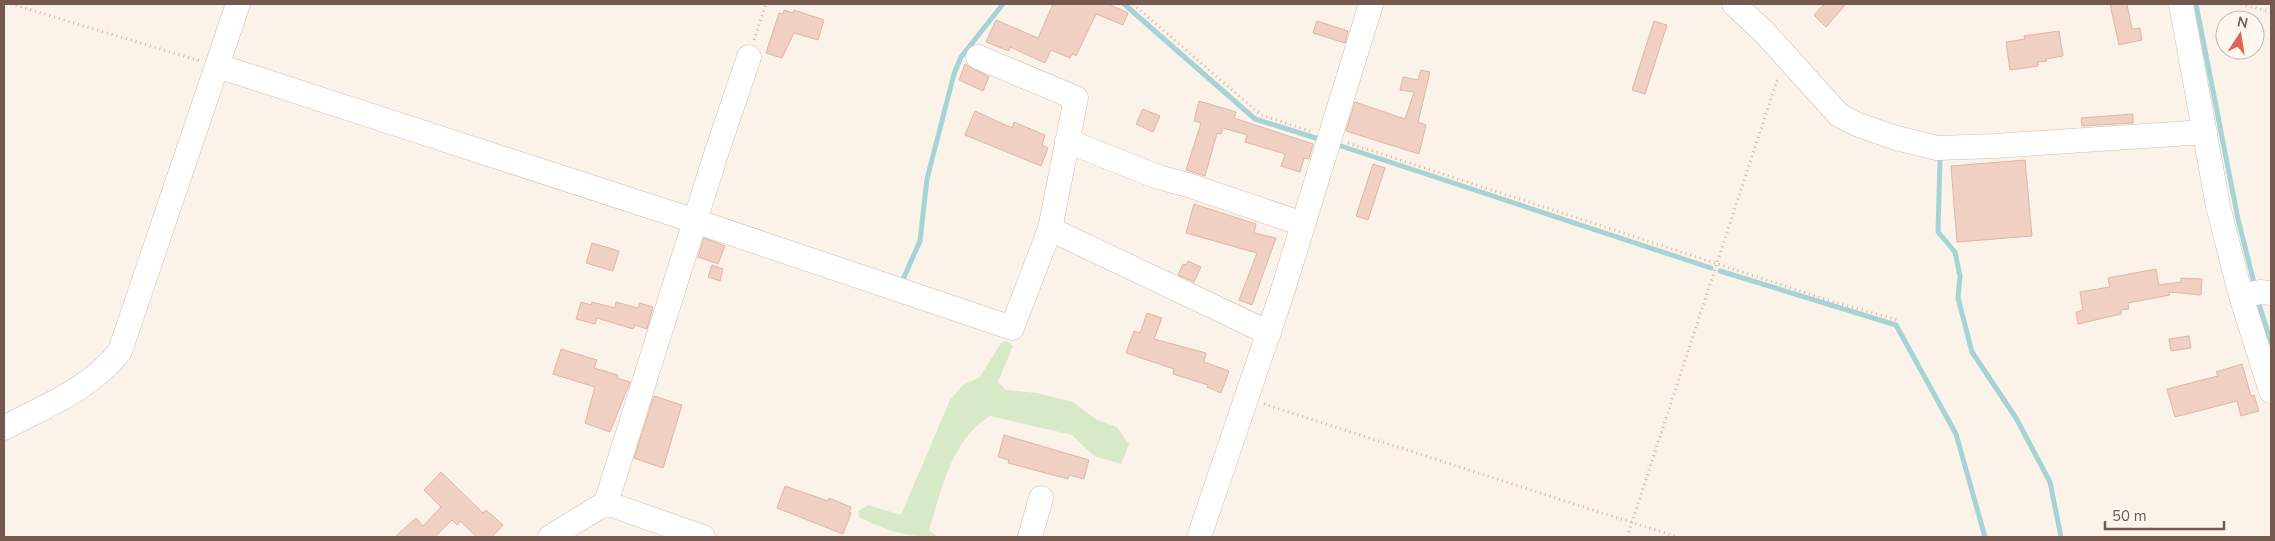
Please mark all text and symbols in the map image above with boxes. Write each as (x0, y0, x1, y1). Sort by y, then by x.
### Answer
north arrow (2215, 10, 2265, 60)
text: N (2235, 12, 2250, 33)
scale bar (2105, 498, 2224, 530)
text: 50 m (2112, 506, 2147, 526)

